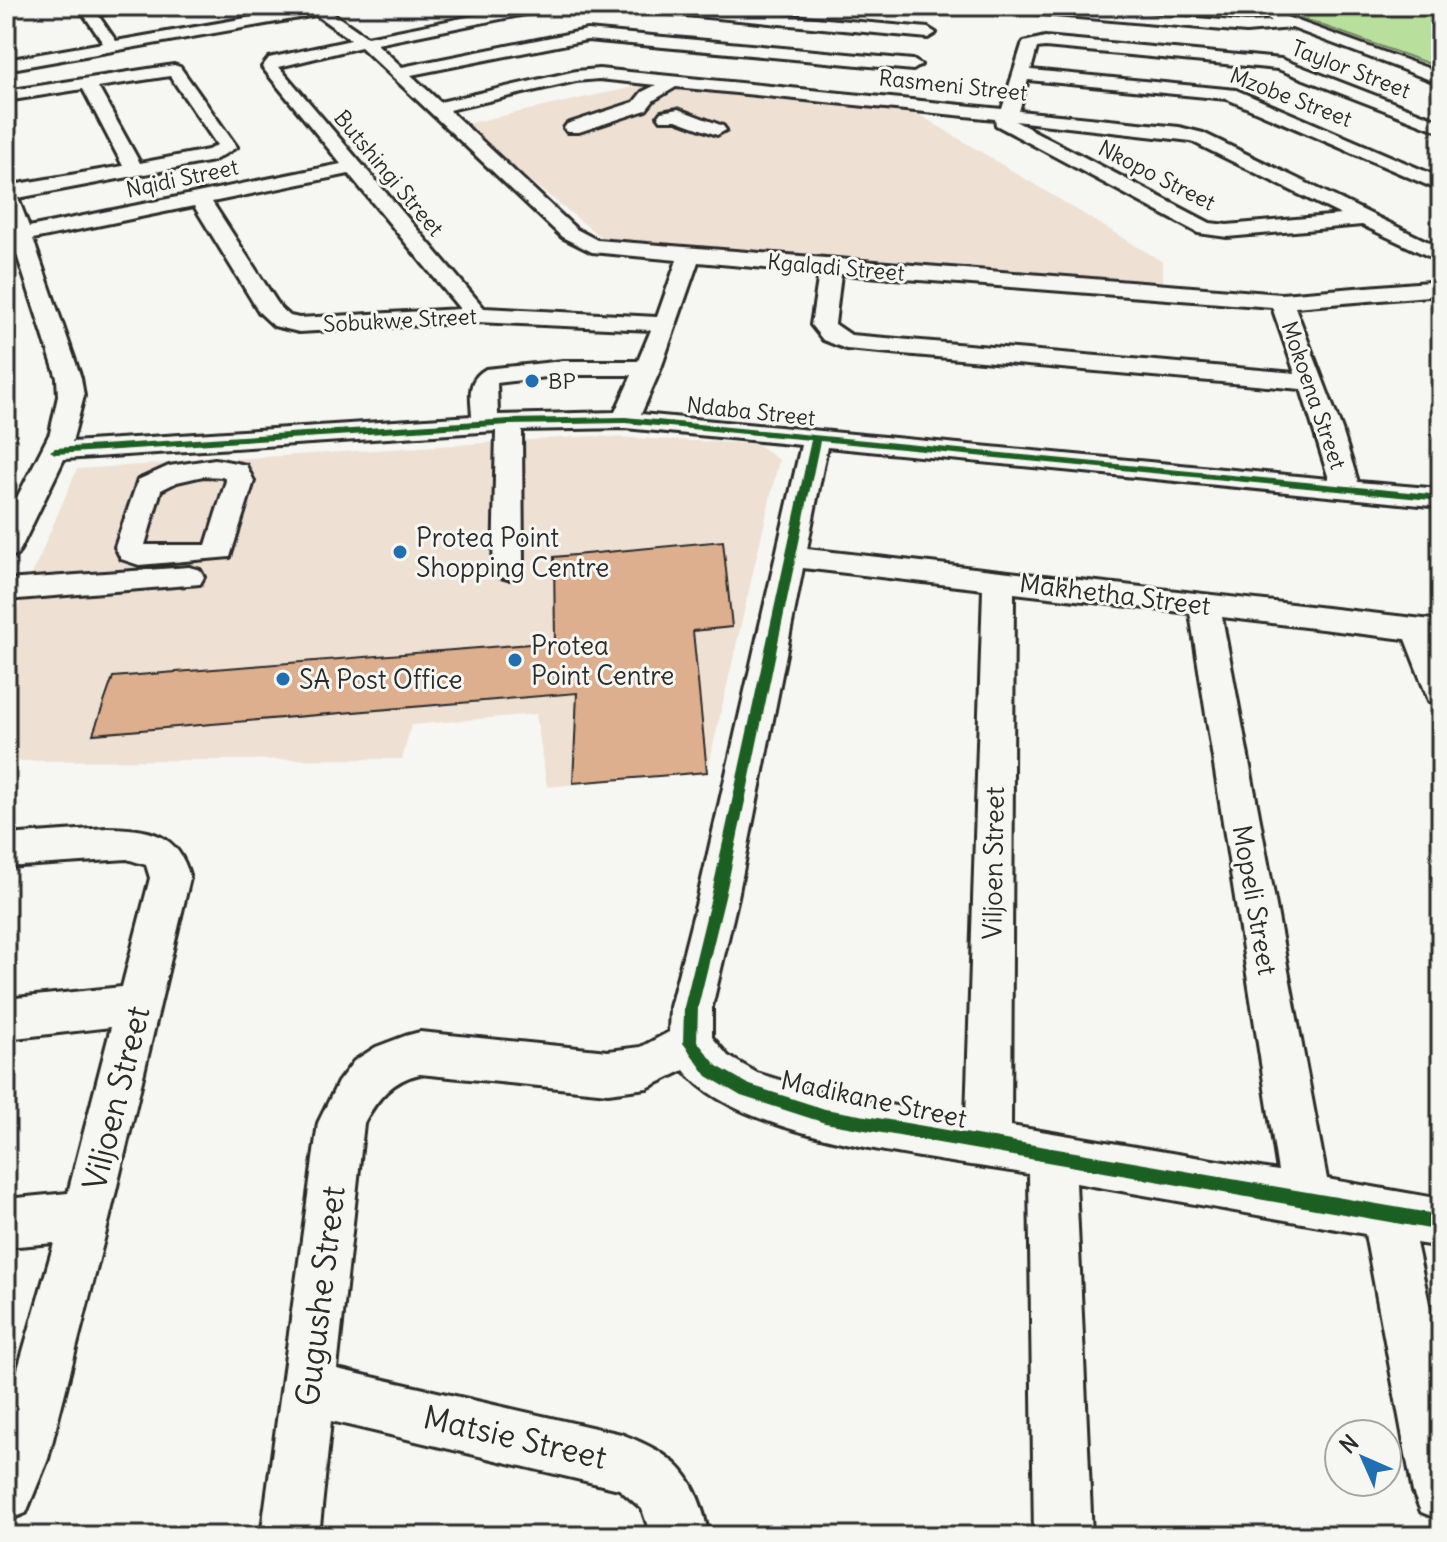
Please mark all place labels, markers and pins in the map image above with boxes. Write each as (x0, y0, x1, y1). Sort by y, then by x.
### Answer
place label: BP (548, 367, 576, 395)
marker: BP (523, 372, 541, 390)
place label: Protea Point Shopping Centre (416, 521, 609, 584)
marker: Protea Point Shopping Centre (391, 543, 409, 561)
place label: Protea Point Centre (531, 629, 674, 692)
marker: Protea Point Centre (506, 651, 524, 669)
place label: SA Post Office (299, 663, 463, 696)
marker: SA Post Office (274, 670, 292, 688)

